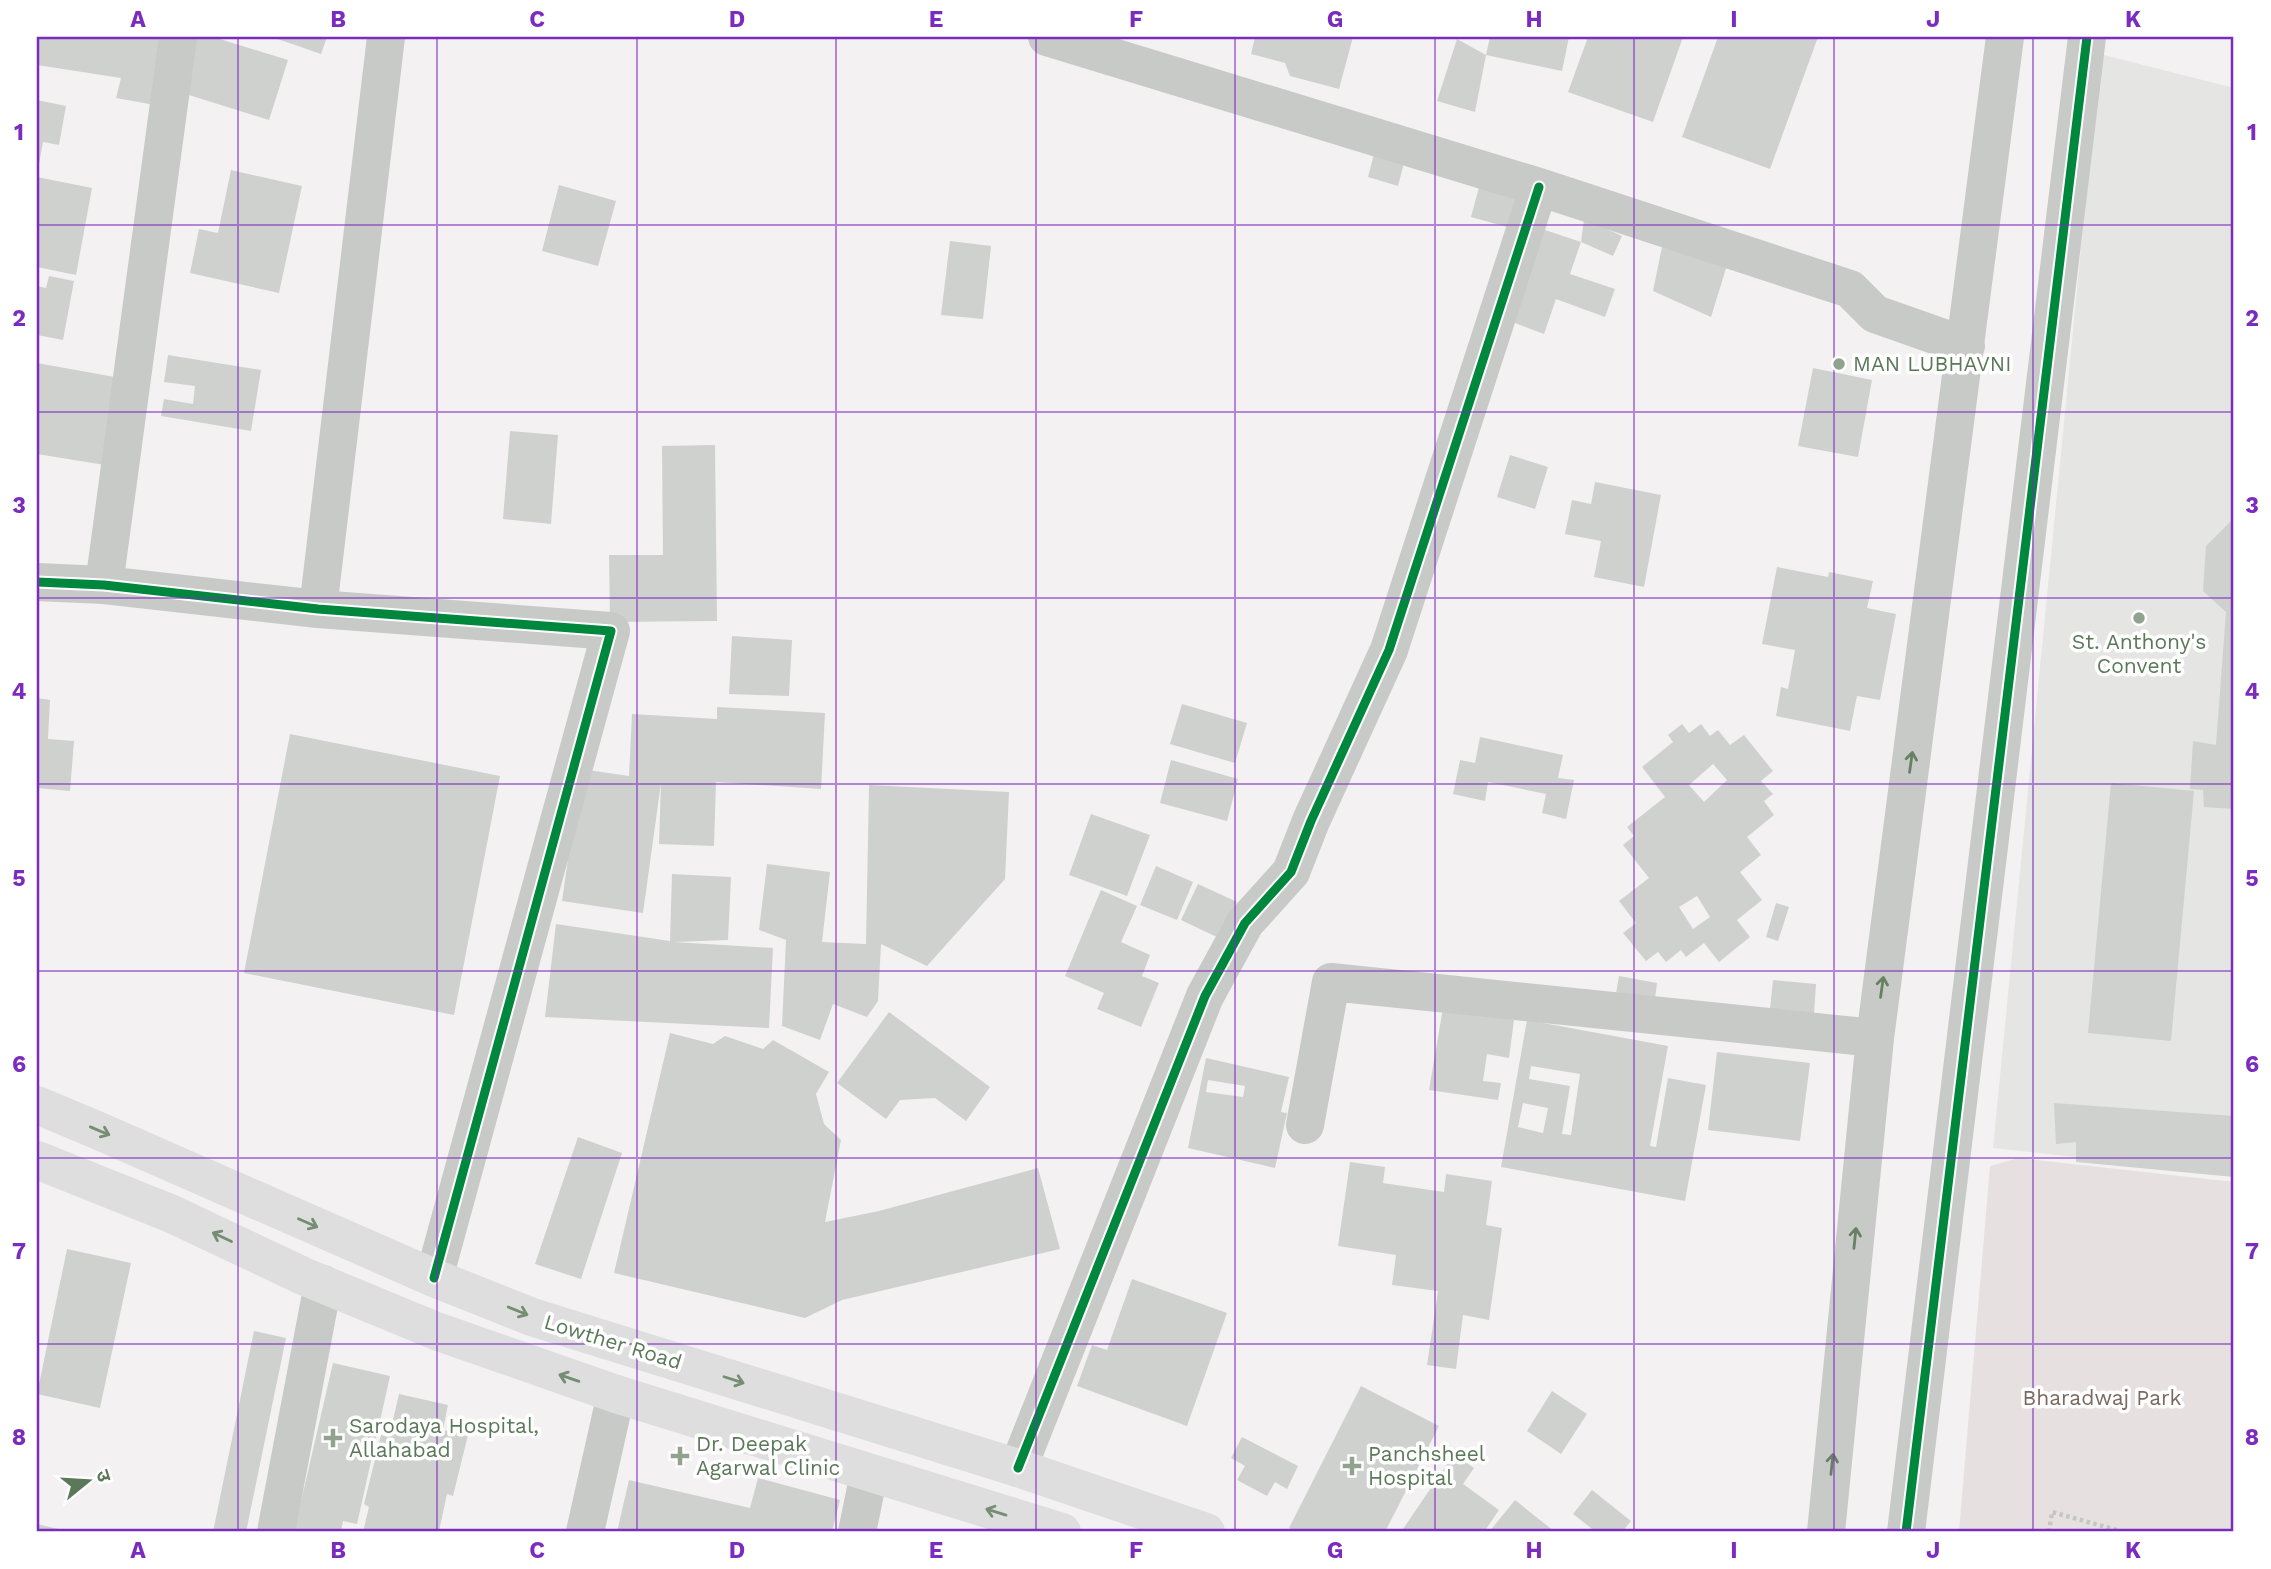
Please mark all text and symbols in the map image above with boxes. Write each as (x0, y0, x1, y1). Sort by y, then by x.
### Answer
text: A (130, 6, 146, 33)
text: B (330, 6, 346, 33)
text: C (529, 6, 545, 33)
text: D (729, 6, 745, 33)
text: E (929, 6, 943, 33)
text: F (1129, 6, 1143, 33)
text: G (1327, 6, 1343, 33)
text: H (1525, 6, 1543, 33)
text: I (1730, 6, 1738, 33)
text: J (1926, 6, 1940, 33)
text: K (2125, 6, 2141, 33)
text: 1 (14, 119, 24, 146)
text: 1 (2247, 119, 2257, 146)
text: 2 (12, 305, 26, 332)
text: 2 (2245, 305, 2259, 332)
place label: MAN LUBHAVNI (1853, 351, 2011, 376)
marker: MAN LUBHAVNI (1831, 356, 1847, 372)
text: 3 (12, 492, 26, 519)
text: 3 (2245, 492, 2259, 519)
marker: St. Anthony's Convent (2131, 610, 2147, 626)
place label: St. Anthony's Convent (2072, 629, 2206, 678)
text: 4 (12, 678, 27, 705)
text: 4 (2245, 678, 2260, 705)
one-way arrow (1905, 751, 1918, 774)
text: 5 (12, 865, 26, 892)
text: 5 (2245, 865, 2259, 892)
one-way arrow (1875, 977, 1888, 999)
text: 6 (12, 1051, 26, 1078)
text: 6 (2245, 1051, 2259, 1078)
one-way arrow (89, 1125, 110, 1138)
one-way arrow (297, 1217, 318, 1230)
one-way arrow (1849, 1227, 1862, 1250)
one-way arrow (212, 1230, 233, 1244)
text: 7 (12, 1238, 26, 1265)
text: 7 (2245, 1238, 2259, 1265)
one-way arrow (506, 1306, 528, 1319)
street label: Lowther Road (541, 1309, 685, 1374)
one-way arrow (558, 1371, 580, 1383)
one-way arrow (723, 1375, 745, 1388)
park label: Bharadwaj Park (2022, 1385, 2182, 1410)
place label: Sarodaya Hospital, Allahabad (349, 1413, 539, 1462)
text: 8 (12, 1424, 26, 1451)
text: 8 (2245, 1424, 2259, 1451)
marker: Sarodaya Hospital, Allahabad (323, 1428, 343, 1448)
place label: Dr. Deepak Agarwal Clinic (696, 1431, 840, 1480)
place label: Panchsheel Hospital (1368, 1441, 1486, 1490)
north arrow (52, 1446, 122, 1516)
marker: Dr. Deepak Agarwal Clinic (670, 1446, 690, 1466)
one-way arrow (1826, 1454, 1839, 1476)
marker: Panchsheel Hospital (1342, 1456, 1362, 1476)
text: उ (91, 1467, 117, 1486)
one-way arrow (986, 1505, 1008, 1518)
text: A (130, 1537, 146, 1564)
text: B (330, 1537, 346, 1564)
text: C (529, 1537, 545, 1564)
text: D (729, 1537, 745, 1564)
text: E (929, 1537, 943, 1564)
text: F (1129, 1537, 1143, 1564)
text: G (1327, 1537, 1343, 1564)
text: H (1525, 1537, 1543, 1564)
text: I (1730, 1537, 1738, 1564)
text: J (1926, 1537, 1940, 1564)
text: K (2125, 1537, 2141, 1564)

